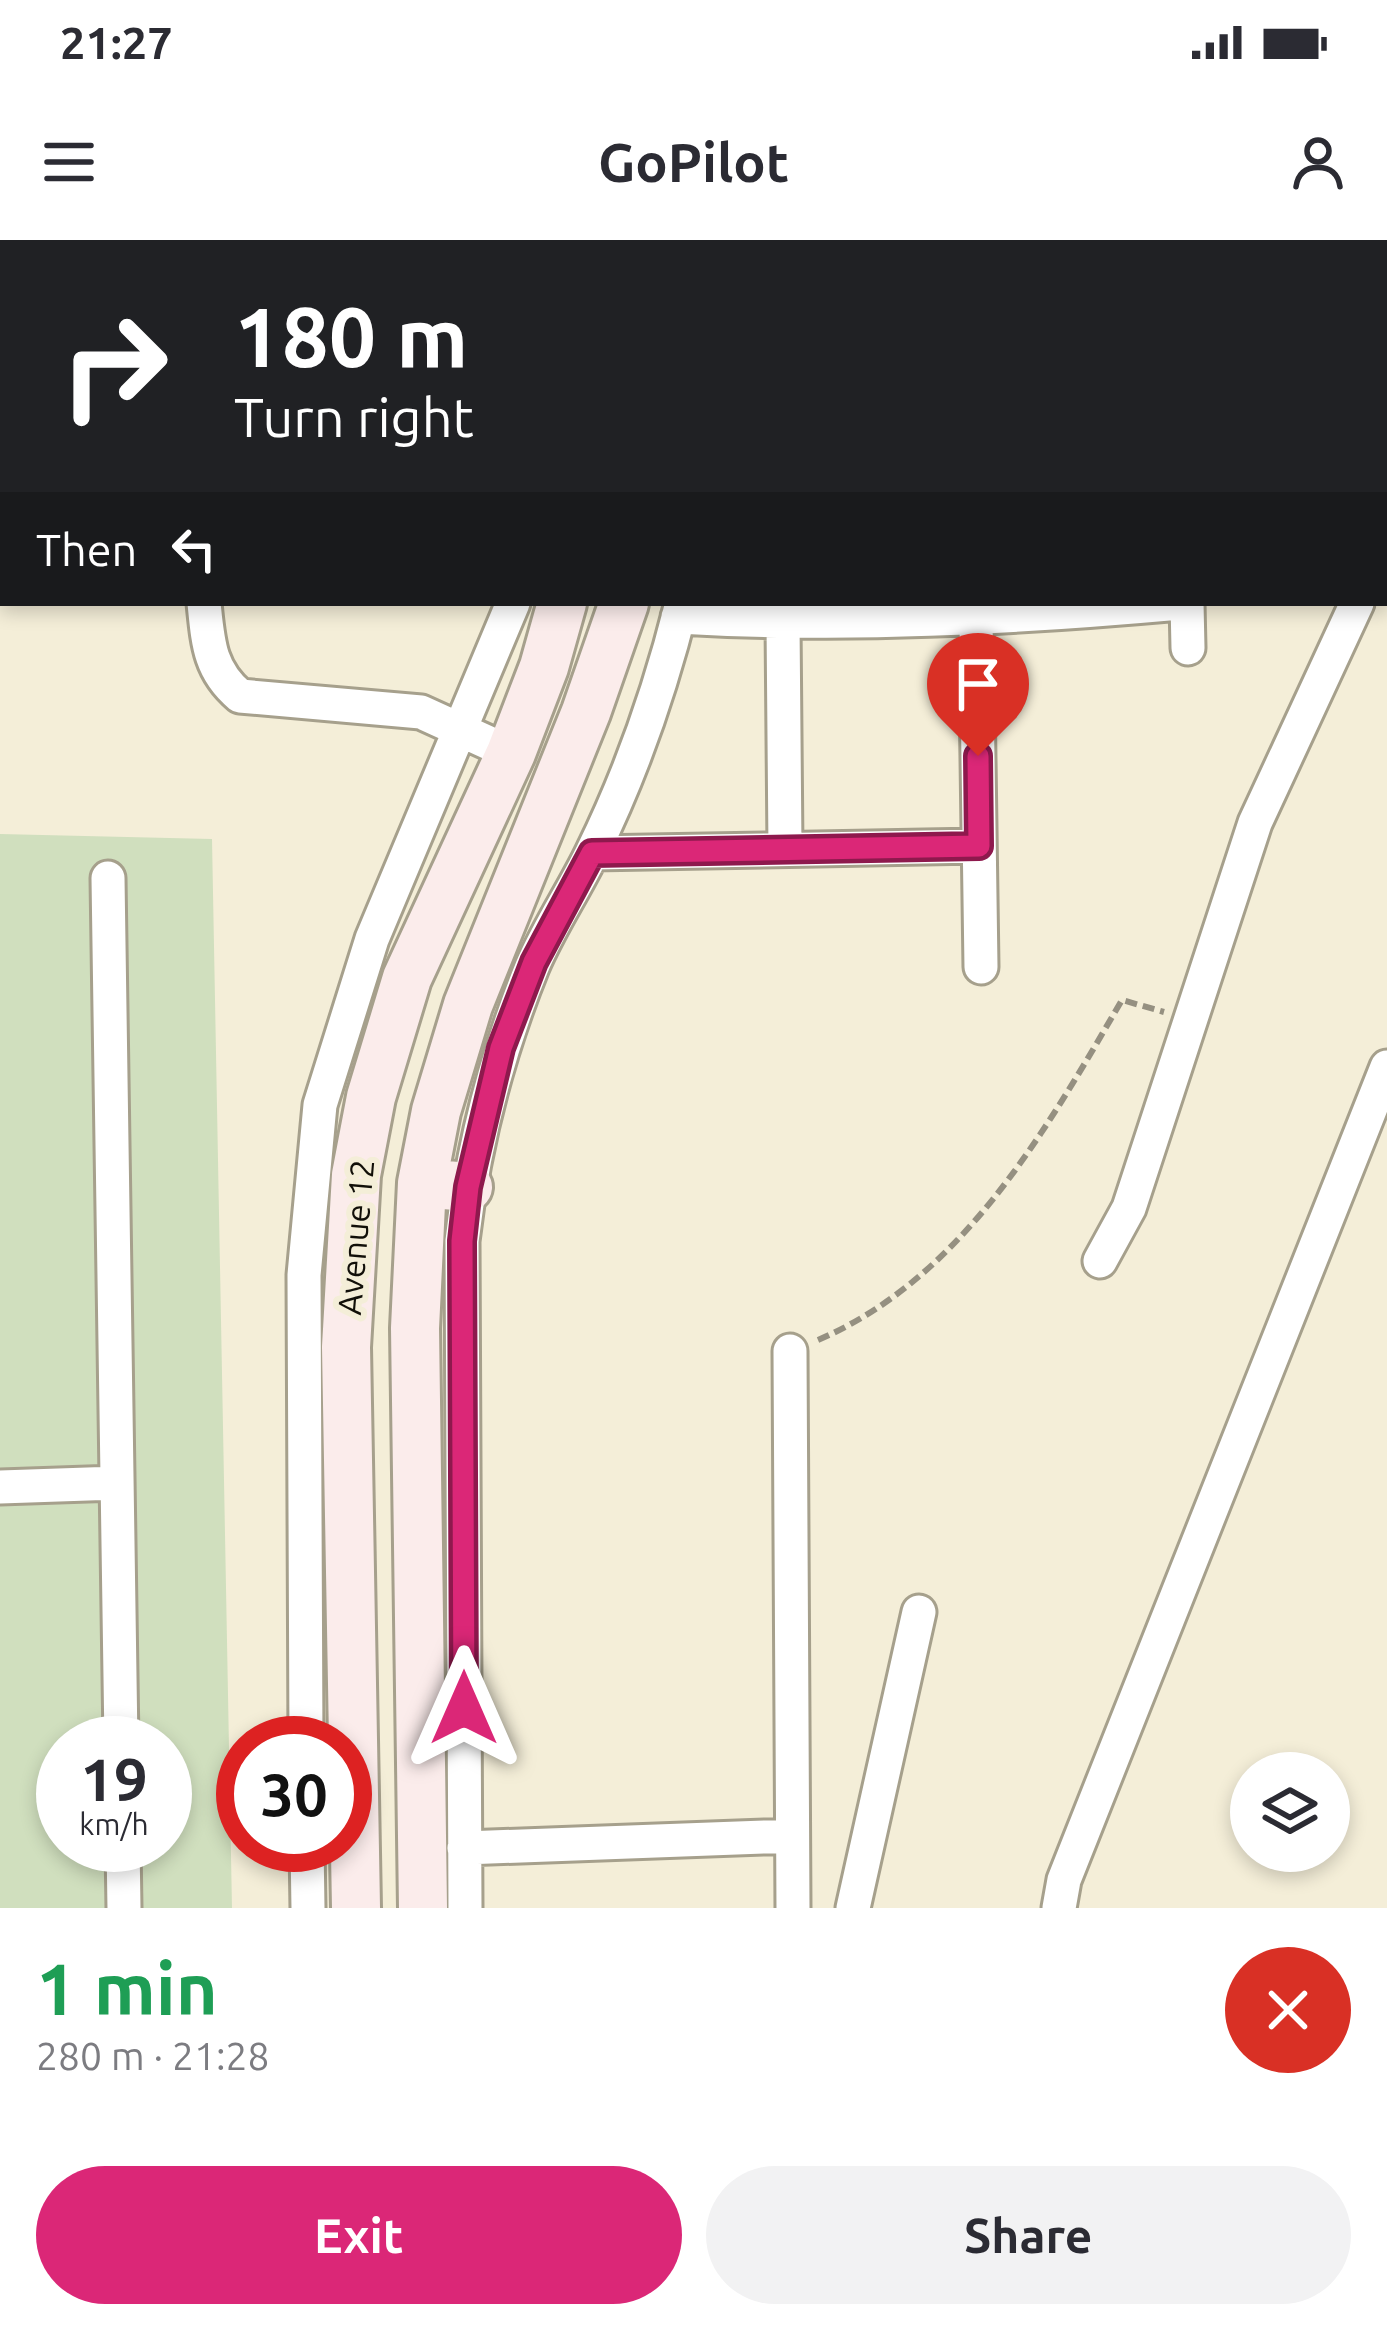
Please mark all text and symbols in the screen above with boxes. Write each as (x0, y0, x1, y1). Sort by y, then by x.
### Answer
text: 21:27 (60, 17, 173, 68)
icon: menu (36, 129, 102, 195)
icon: person (1285, 129, 1351, 195)
text: GoPilot (598, 132, 789, 192)
icon: right (36, 288, 192, 444)
text: 180 m (234, 289, 468, 383)
text: Turn right (234, 387, 474, 447)
icon: left (161, 516, 227, 582)
text: Then (36, 524, 137, 575)
pin (927, 633, 1029, 756)
icon: arrive (945, 651, 1011, 717)
street label: Avenue 12 (330, 1158, 380, 1316)
position arrow (401, 1645, 527, 1771)
speed limit sign: 30 (216, 1716, 372, 1872)
text: 19 (80, 1745, 148, 1812)
map controls (1230, 1752, 1350, 1872)
button: layers (1230, 1752, 1350, 1872)
text: km/h (79, 1807, 149, 1841)
button: close (1225, 1947, 1351, 2073)
text: 1 min (36, 1948, 218, 2029)
text: 280 m · 21:28 (36, 2034, 270, 2077)
button: Exit (36, 2166, 682, 2304)
button: Share (706, 2166, 1351, 2304)

